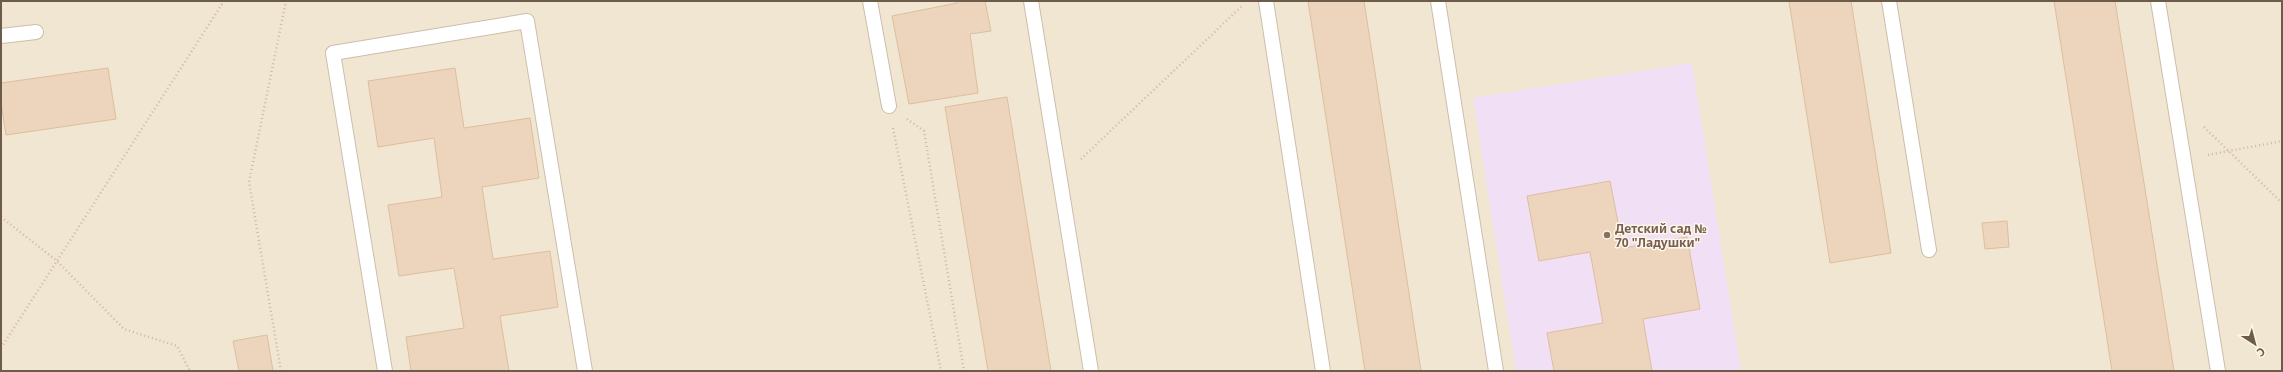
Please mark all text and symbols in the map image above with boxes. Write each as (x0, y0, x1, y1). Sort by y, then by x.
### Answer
place label: Детский сад № 70 "Ладушки" (1615, 220, 1707, 251)
marker: Детский сад № 70 "Ладушки" (1602, 230, 1612, 240)
north arrow (2235, 324, 2275, 364)
text: С (2254, 344, 2268, 361)

